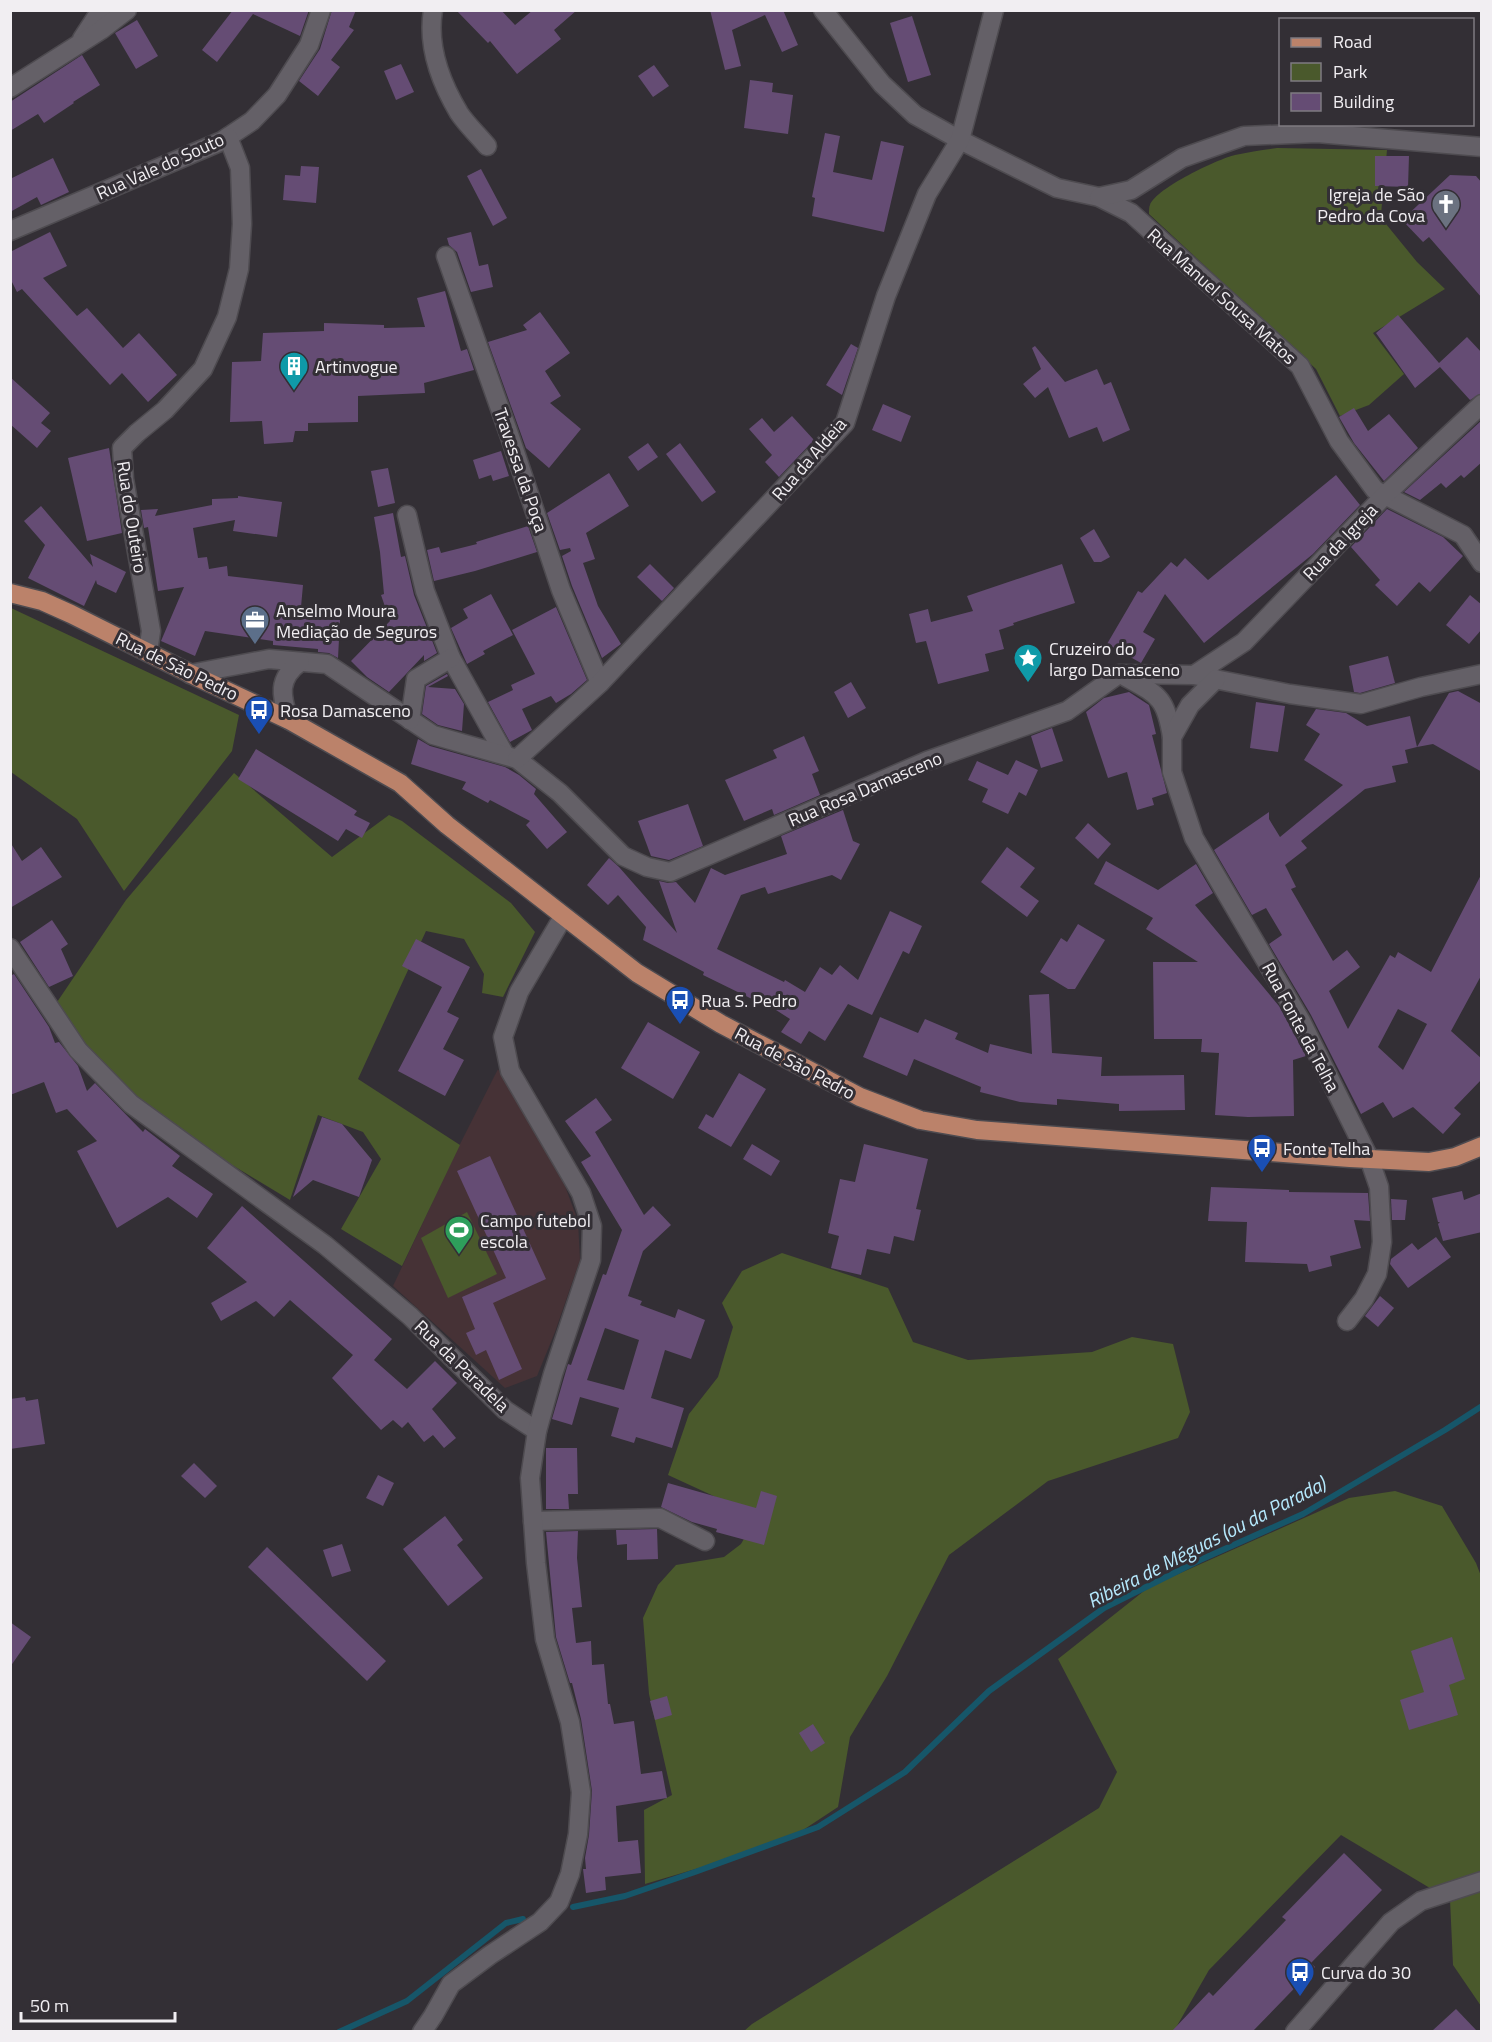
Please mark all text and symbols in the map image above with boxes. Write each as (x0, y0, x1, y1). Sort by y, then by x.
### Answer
legend (1279, 18, 1474, 126)
text: Road (1333, 28, 1372, 55)
text: Park (1333, 58, 1368, 85)
text: Building (1333, 88, 1394, 115)
street label: Rua Vale do Souto (92, 126, 228, 206)
place label: Igreja de São Pedro da Cova (1317, 181, 1425, 229)
church icon: Igreja de São Pedro da Cova (1430, 188, 1462, 230)
street label: Rua Manuel Sousa Matos (1141, 222, 1303, 370)
building icon: Artinvogue (278, 350, 310, 392)
place label: Artinvogue (315, 353, 398, 380)
street label: Travessa da Poça (487, 404, 555, 536)
street label: Rua da Aldeia (765, 411, 853, 507)
street label: Rua do Outeiro (110, 459, 154, 575)
street label: Rua da Igreja (1296, 497, 1384, 587)
place label: Anselmo Moura Mediação de Seguros (276, 597, 437, 645)
office icon: Anselmo Moura Mediação de Seguros (239, 604, 271, 646)
street label: Rua de São Pedro (111, 625, 243, 707)
place label: Cruzeiro do largo Damasceno (1049, 635, 1180, 683)
place icon: Cruzeiro do largo Damasceno (1012, 642, 1044, 684)
bus stop icon: Rosa Damasceno (243, 694, 275, 736)
place label: Rosa Damasceno (280, 697, 411, 724)
street label: Rua Rosa Damasceno (784, 744, 946, 834)
street label: Rua Fonte da Telha (1255, 957, 1347, 1097)
bus stop icon: Rua S. Pedro (664, 984, 696, 1026)
place label: Rua S. Pedro (701, 987, 797, 1014)
street label: Rua de São Pedro (730, 1020, 860, 1106)
bus stop icon: Fonte Telha (1246, 1132, 1278, 1174)
place label: Fonte Telha (1283, 1135, 1370, 1162)
place label: Campo futebol escola (480, 1207, 591, 1255)
sports icon: Campo futebol escola (443, 1214, 475, 1256)
street label: Rua da Paradela (408, 1314, 516, 1418)
water label: Ribeira de Méguas (ou da Parada) (1081, 1468, 1332, 1616)
bus stop icon: Curva do 30 (1284, 1956, 1316, 1998)
place label: Curva do 30 (1321, 1959, 1411, 1986)
scale bar (21, 1985, 176, 2023)
text: 50 m (30, 1992, 69, 2019)

